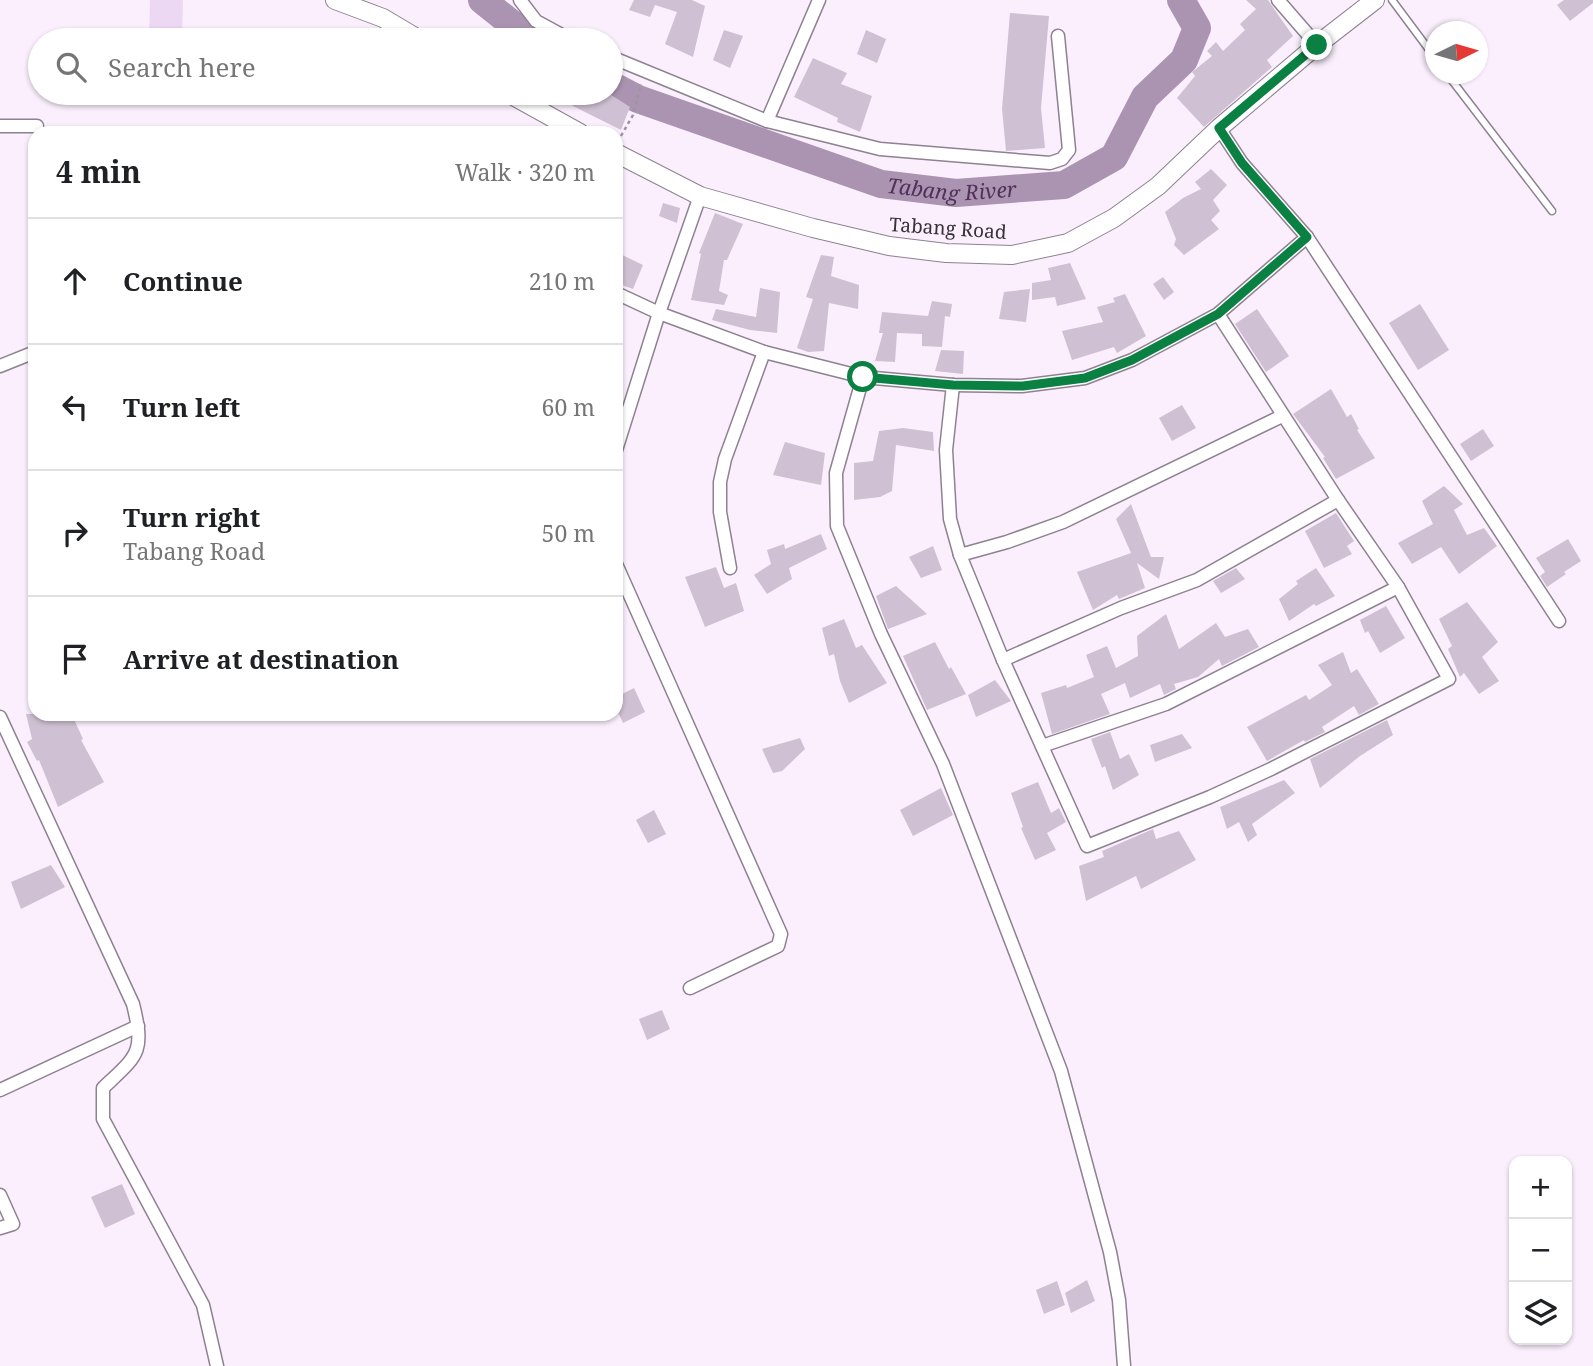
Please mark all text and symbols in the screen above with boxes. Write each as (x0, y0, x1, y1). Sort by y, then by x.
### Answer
north arrow (1425, 21, 1488, 84)
search box (28, 28, 623, 105)
route end (1301, 29, 1332, 60)
icon: search (52, 48, 90, 86)
text: Search here (108, 49, 256, 85)
text: 4 min (56, 151, 141, 192)
text: Walk · 320 m (455, 156, 595, 188)
water label: Tabang River (885, 171, 1018, 207)
street label: Tabang Road (889, 211, 1008, 245)
icon: ahead (56, 262, 94, 300)
text: Continue (123, 263, 243, 299)
text: 210 m (529, 265, 595, 297)
route start (847, 361, 878, 392)
icon: left (56, 388, 94, 426)
text: Turn left (123, 389, 240, 425)
text: 60 m (542, 391, 595, 423)
text: Turn right (123, 499, 260, 535)
icon: right (56, 514, 94, 552)
text: 50 m (542, 517, 595, 549)
text: Tabang Road (123, 535, 265, 567)
icon: arrive (56, 640, 94, 678)
text: Arrive at destination (123, 641, 399, 677)
map controls (1509, 1156, 1572, 1345)
button: + (1509, 1156, 1572, 1219)
button: − (1509, 1219, 1572, 1282)
button: layers (1509, 1282, 1572, 1345)

